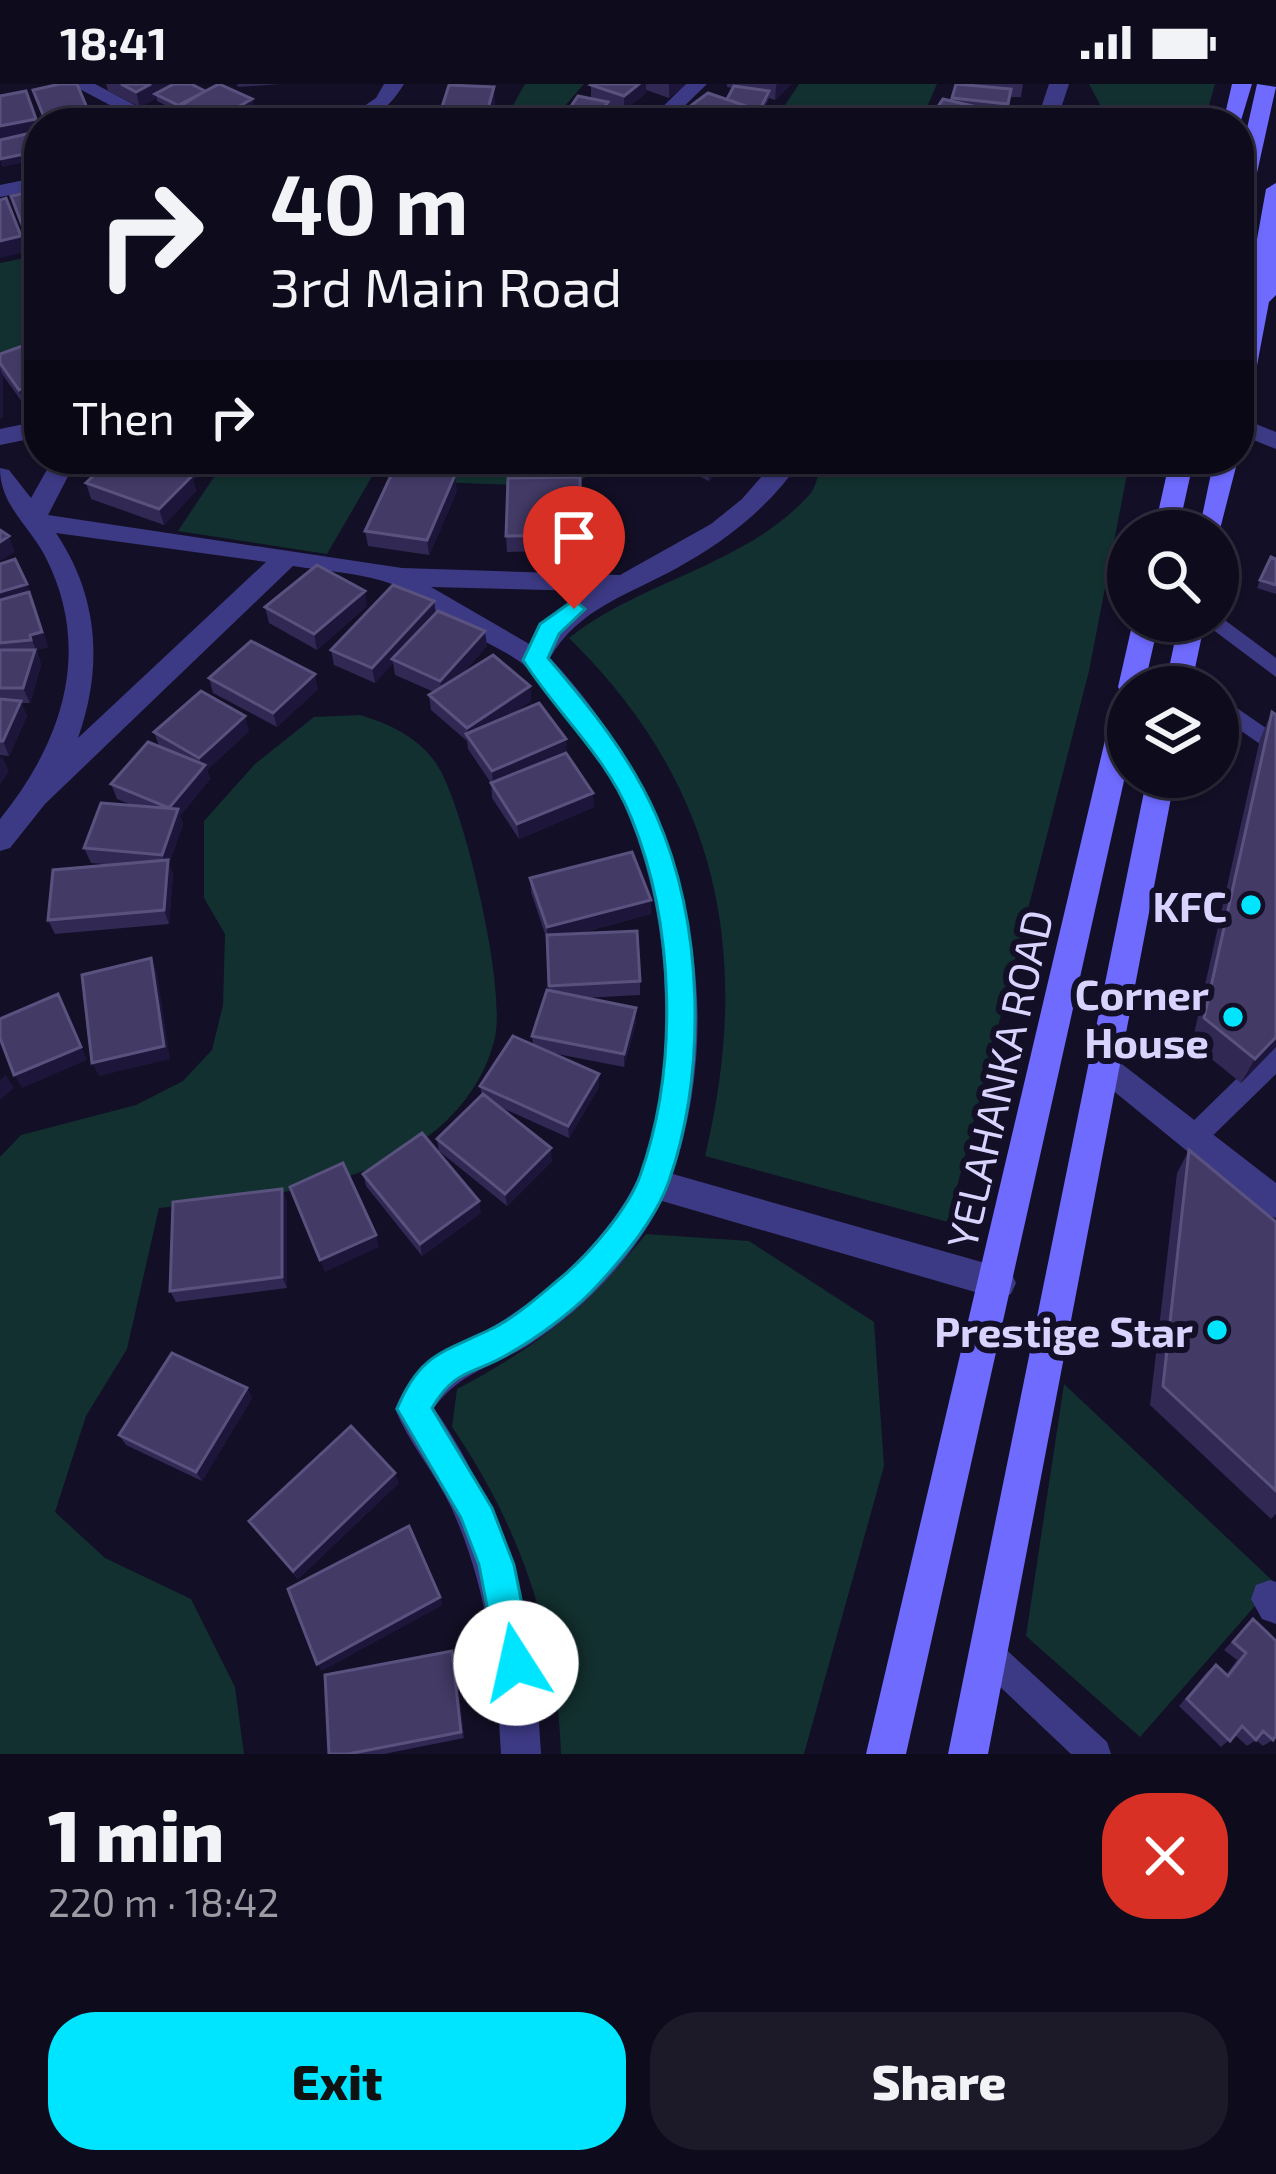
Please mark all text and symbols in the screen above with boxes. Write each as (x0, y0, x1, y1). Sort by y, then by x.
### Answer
text: 18:41 (60, 15, 167, 69)
text: 40 m (270, 151, 469, 252)
icon: right (72, 156, 228, 312)
text: 3rd Main Road (270, 253, 622, 318)
icon: right (199, 384, 265, 450)
text: Then (72, 390, 175, 444)
pin (523, 486, 625, 609)
icon: arrive (541, 504, 607, 570)
map controls (1107, 510, 1239, 798)
button: search (1107, 510, 1239, 642)
button: layers (1107, 666, 1239, 798)
place label: KFC (1152, 880, 1227, 930)
marker: KFC (1238, 892, 1264, 918)
street label: YELAHANKA ROAD (935, 905, 1061, 1253)
place label: Corner House (1075, 968, 1209, 1066)
marker: Corner House (1220, 1004, 1246, 1030)
place label: Prestige Star (934, 1305, 1193, 1355)
marker: Prestige Star (1204, 1317, 1230, 1343)
position arrow (453, 1600, 579, 1726)
text: 1 min (48, 1790, 224, 1876)
button: close (1102, 1793, 1228, 1919)
text: 220 m · 18:42 (48, 1878, 279, 1925)
button: Exit (48, 2012, 626, 2150)
button: Share (650, 2012, 1228, 2150)

